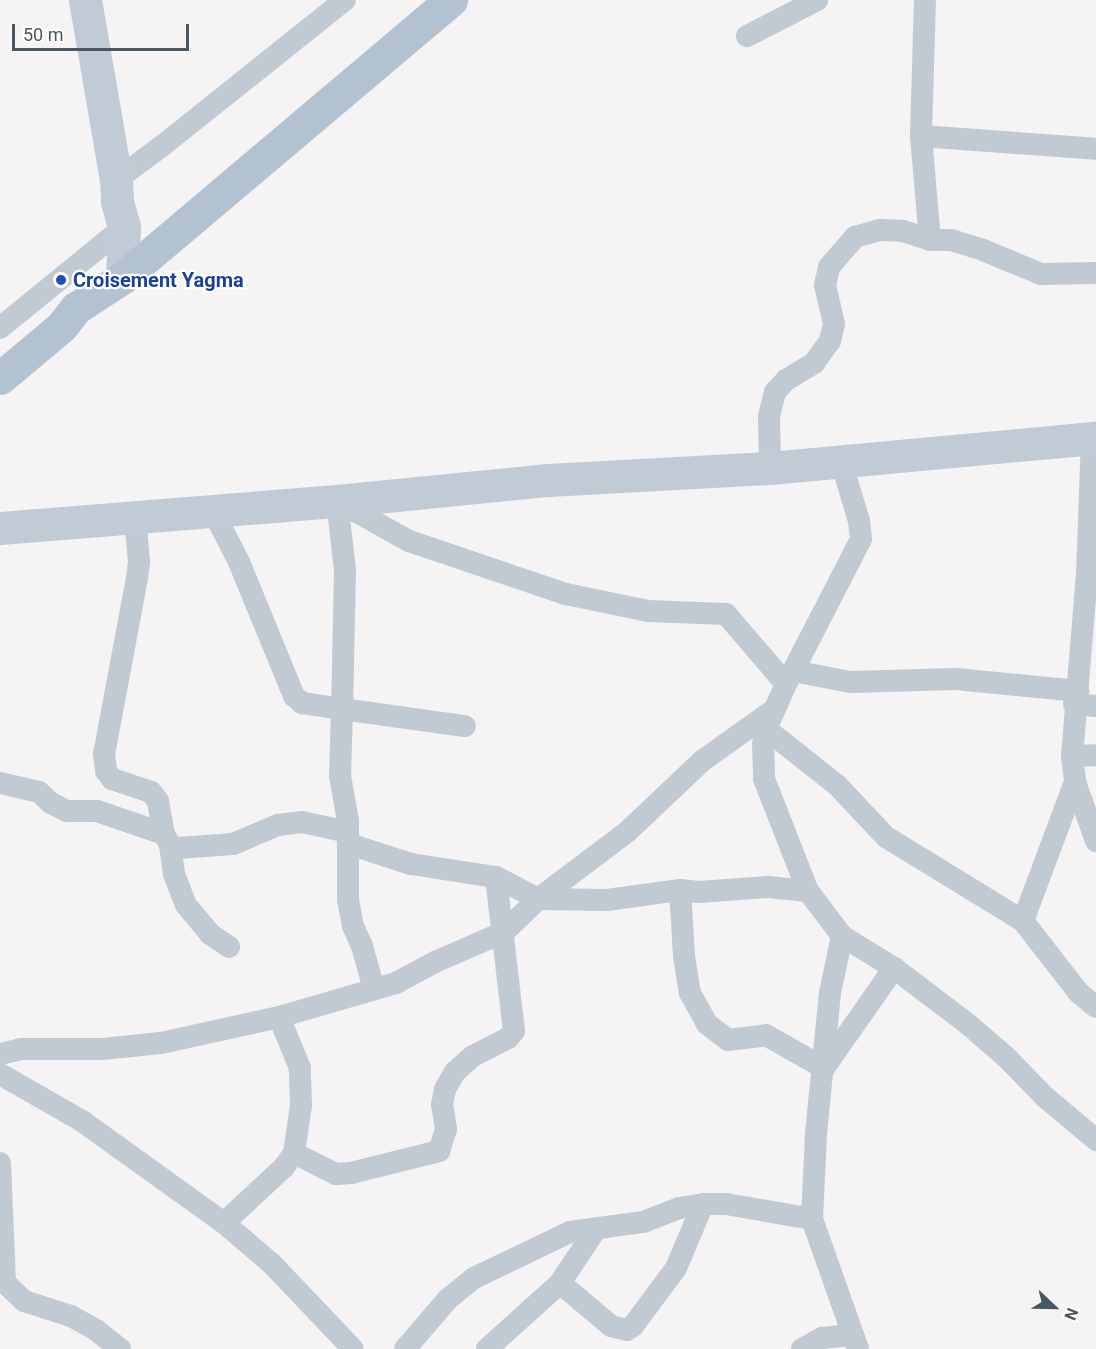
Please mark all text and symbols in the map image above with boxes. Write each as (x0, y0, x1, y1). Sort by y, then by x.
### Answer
scale bar (15, 12, 192, 50)
text: 50 m (23, 24, 63, 45)
place label: Croisement Yagma (73, 268, 244, 292)
marker: Croisement Yagma (54, 273, 68, 287)
north arrow (1024, 1277, 1084, 1337)
text: N (1060, 1305, 1082, 1323)

